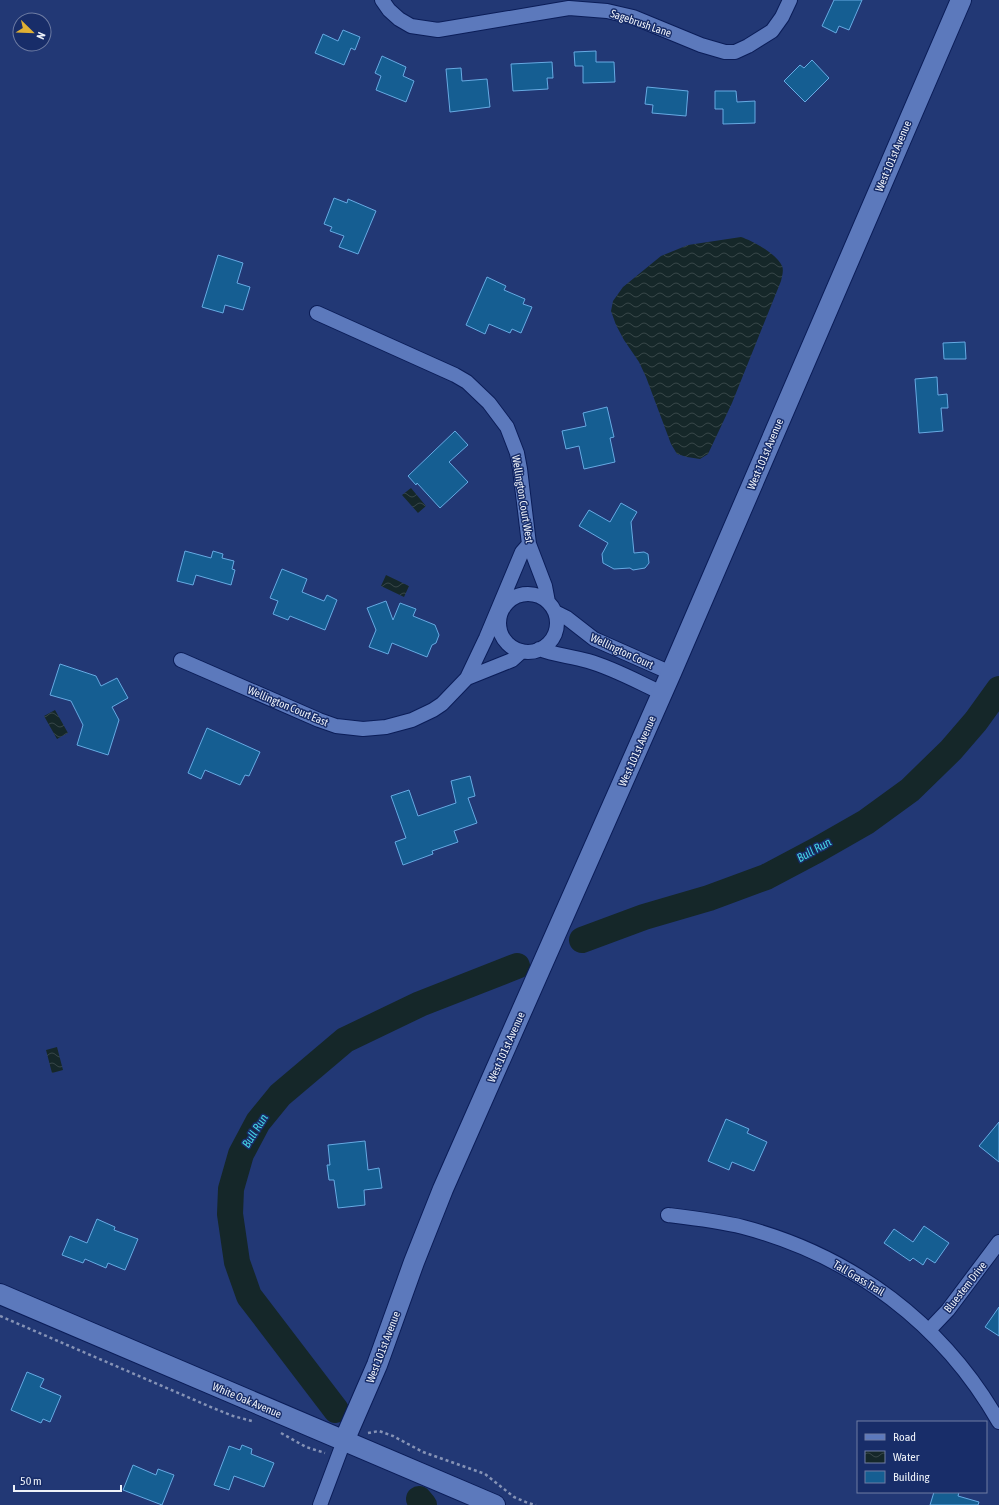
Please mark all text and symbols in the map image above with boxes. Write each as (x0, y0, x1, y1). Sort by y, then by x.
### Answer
street label: Sagebrush Lane (609, 7, 673, 39)
north arrow (12, 12, 52, 52)
text: N (34, 31, 48, 41)
street label: West 101st Avenue (873, 119, 913, 193)
street label: West 101st Avenue (745, 417, 785, 491)
street label: Wellington Court West (510, 454, 536, 544)
street label: Wellington Court (589, 631, 655, 671)
street label: Wellington Court East (246, 684, 330, 728)
street label: West 101st Avenue (616, 714, 658, 788)
water label: Bull Run (794, 835, 834, 865)
street label: West 101st Avenue (485, 1010, 527, 1084)
water label: Bull Run (239, 1111, 271, 1150)
street label: Tall Grass Trail (831, 1258, 887, 1298)
street label: Bluestem Drive (941, 1259, 989, 1315)
street label: West 101st Avenue (364, 1310, 402, 1384)
street label: White Oak Avenue (211, 1380, 283, 1420)
legend (857, 1421, 987, 1493)
text: Road (893, 1430, 916, 1444)
text: Water (893, 1450, 920, 1464)
scale bar (14, 1467, 121, 1493)
text: Building (893, 1470, 931, 1484)
text: 50 m (20, 1474, 42, 1488)

